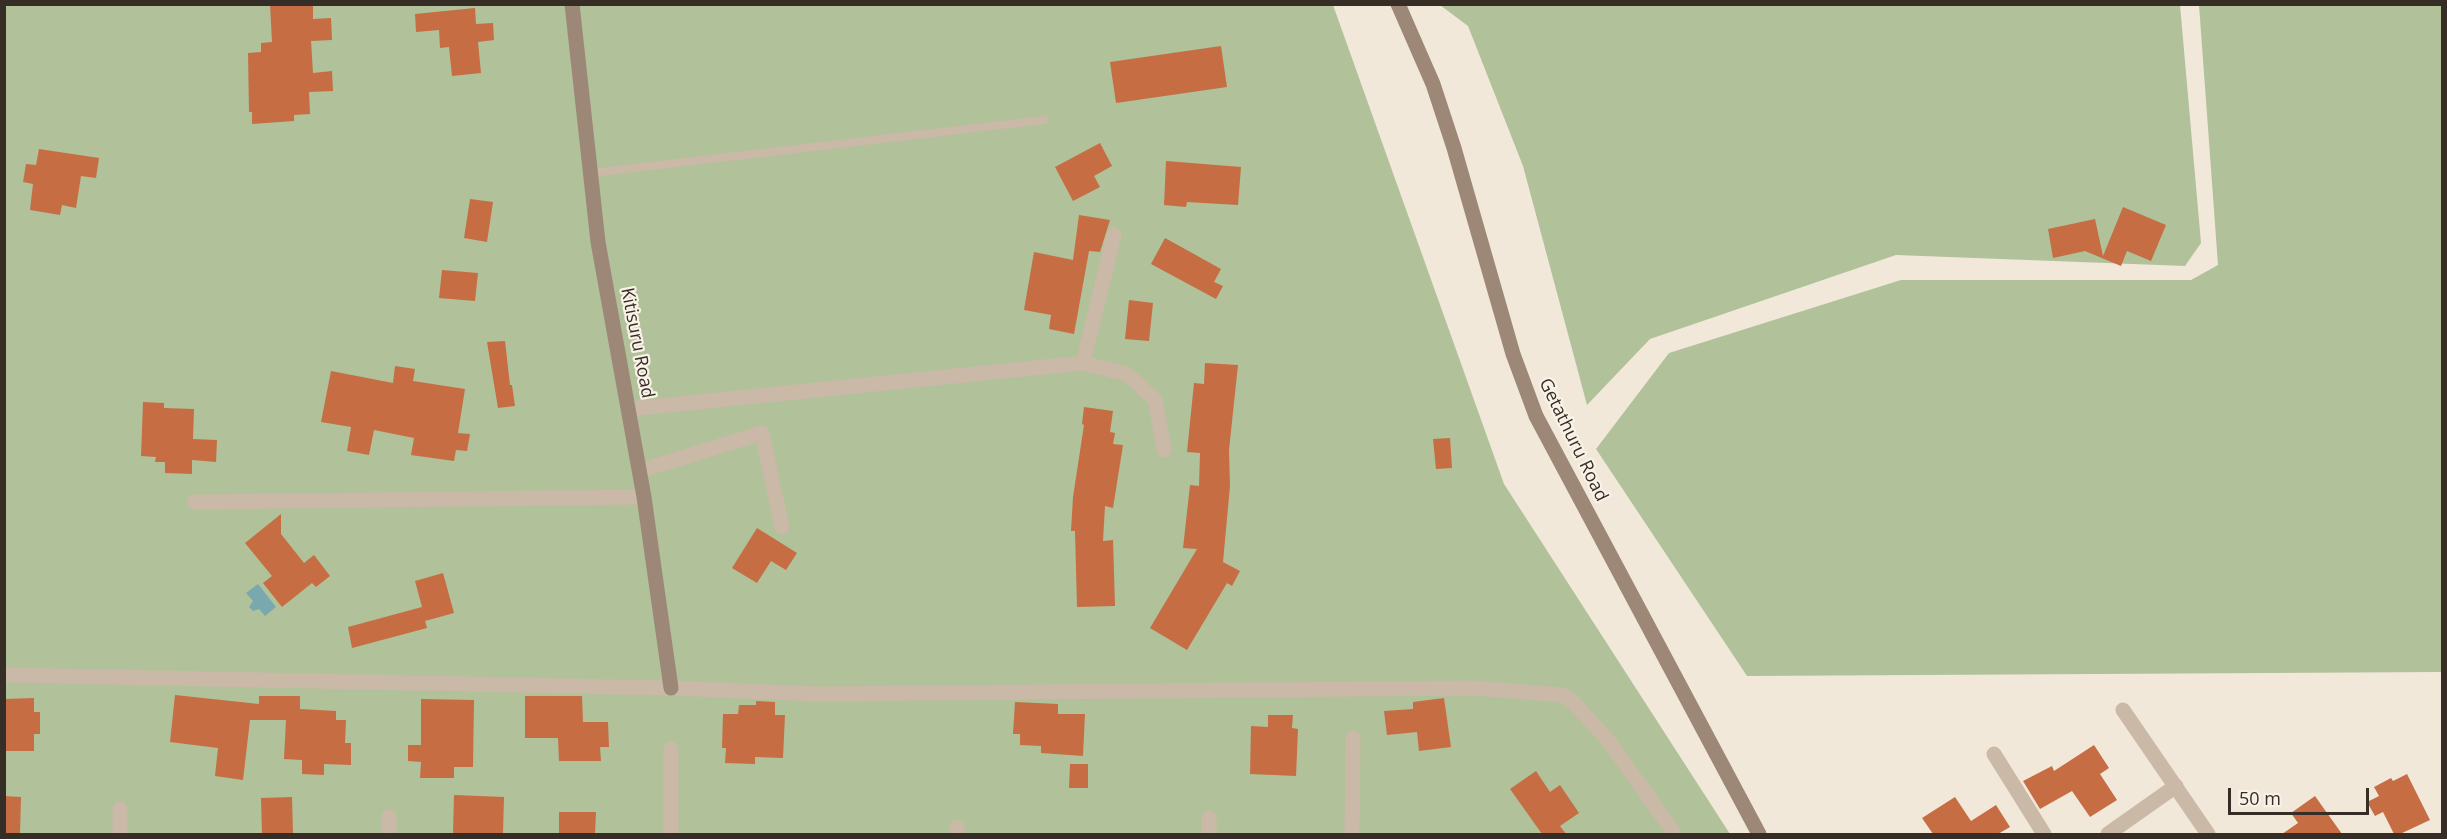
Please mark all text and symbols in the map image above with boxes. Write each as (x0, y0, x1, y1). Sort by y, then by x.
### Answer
street label: Kitisuru Road (616, 286, 658, 400)
street label: Getathuru Road (1534, 375, 1612, 505)
scale bar (2231, 776, 2372, 814)
text: 50 m (2239, 786, 2281, 810)

